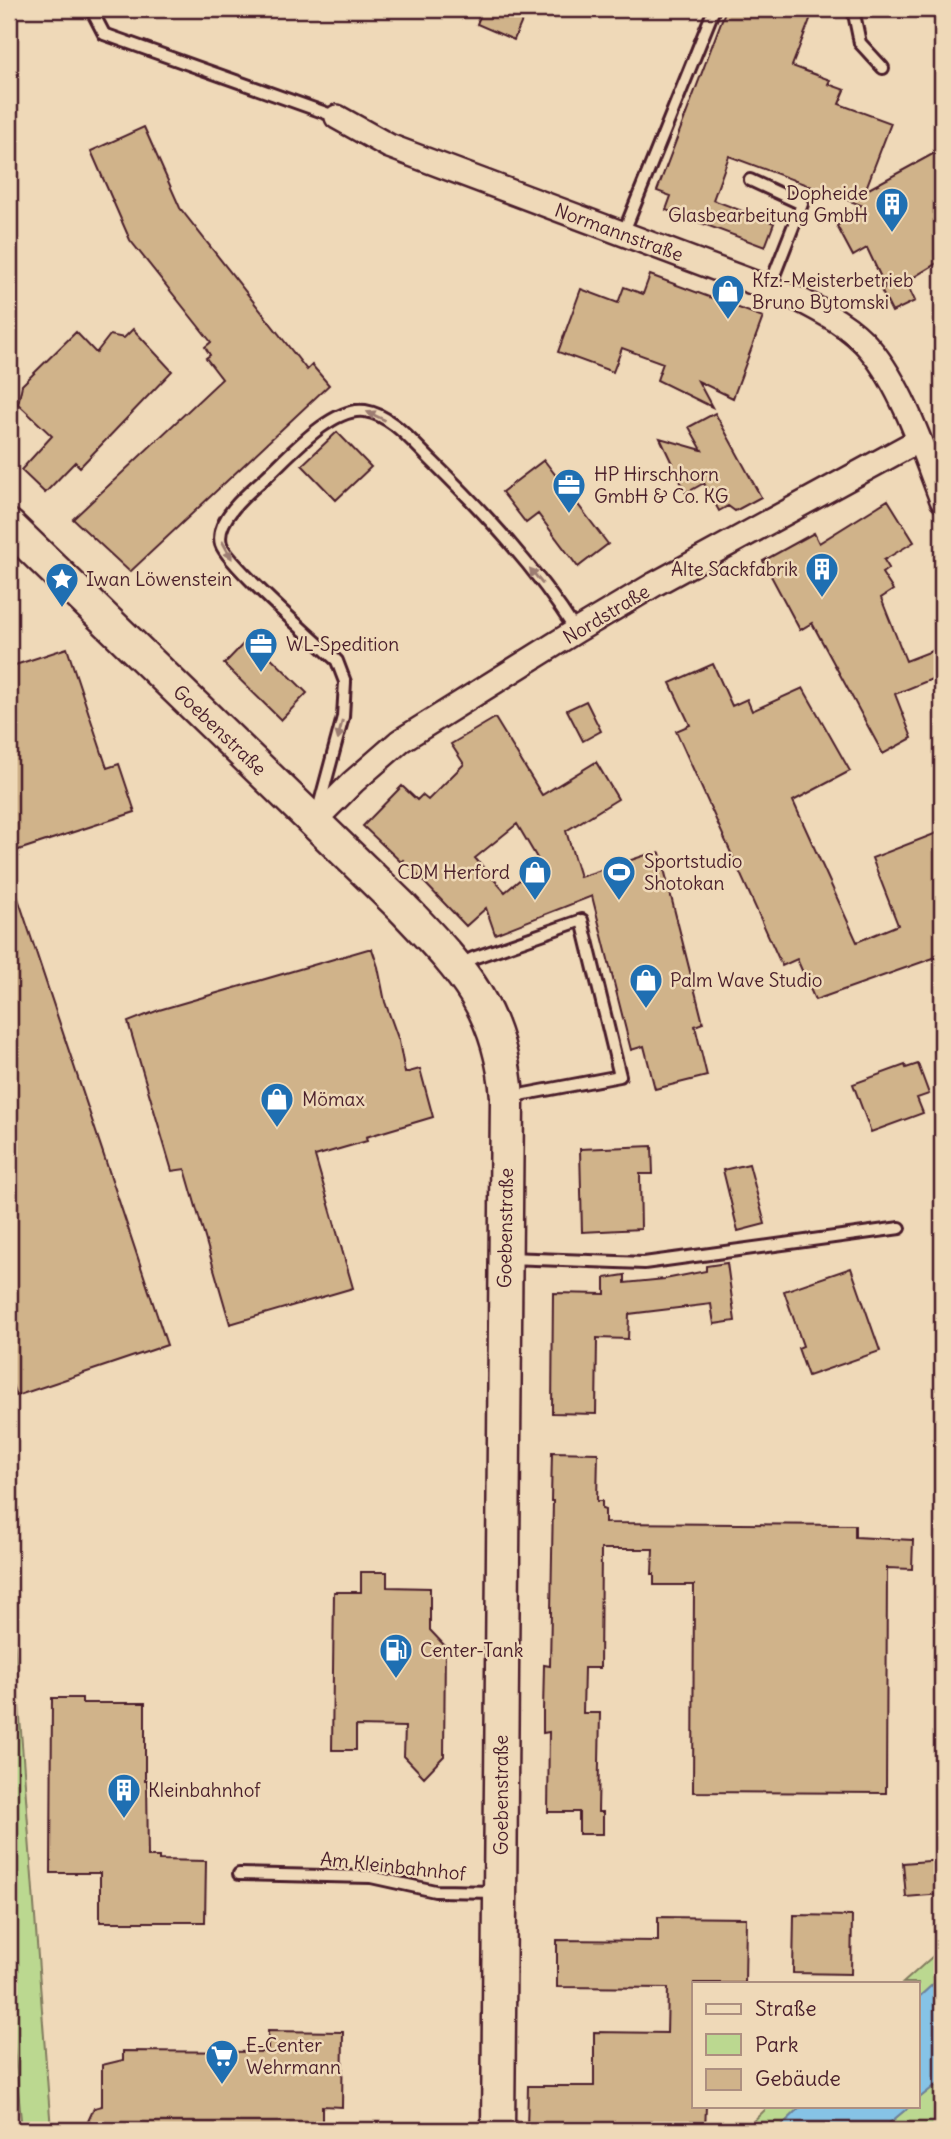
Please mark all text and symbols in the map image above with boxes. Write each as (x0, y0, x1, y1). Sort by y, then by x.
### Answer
place label: Dopheide Glasbearbeitung GmbH (668, 181, 868, 227)
building icon: Dopheide Glasbearbeitung GmbH (873, 185, 911, 234)
street label: Normannstraße (552, 198, 686, 266)
place label: Kfz.-Meisterbetrieb Bruno Bytomski (752, 268, 913, 314)
shop icon: Kfz.-Meisterbetrieb Bruno Bytomski (709, 272, 747, 321)
one-way arrow (366, 410, 386, 422)
place label: HP Hirschhorn GmbH & Co. KG (594, 462, 729, 508)
office icon: HP Hirschhorn GmbH & Co. KG (550, 466, 588, 515)
one-way arrow (221, 541, 233, 560)
building icon: Alte Sackfabrik (803, 550, 841, 599)
place label: Alte Sackfabrik (671, 557, 798, 581)
place icon: Iwan Löwenstein (43, 560, 81, 609)
place label: Iwan Löwenstein (86, 567, 232, 591)
one-way arrow (529, 567, 544, 584)
street label: Nordstraße (559, 579, 653, 649)
office icon: WL-Spedition (242, 625, 280, 674)
place label: WL-Spedition (286, 632, 399, 656)
street label: Goebenstraße (168, 680, 272, 780)
one-way arrow (334, 719, 345, 741)
place label: Sportstudio Shotokan (644, 849, 742, 895)
shop icon: CDM Herford (516, 853, 554, 902)
sports icon: Sportstudio Shotokan (600, 853, 638, 902)
place label: CDM Herford (397, 860, 510, 884)
shop icon: Palm Wave Studio (627, 961, 665, 1010)
place label: Palm Wave Studio (670, 968, 823, 992)
shop icon: Mömax (258, 1080, 296, 1129)
place label: Mömax (302, 1087, 365, 1111)
street label: Goebenstraße (492, 1168, 518, 1288)
fuel station icon: Center-Tank (377, 1631, 415, 1680)
place label: Center-Tank (420, 1638, 524, 1662)
street label: Goebenstraße (489, 1735, 513, 1855)
building icon: Kleinbahnhof (105, 1771, 143, 1820)
place label: Kleinbahnhof (148, 1778, 261, 1802)
street label: Am Kleinbahnhof (319, 1846, 468, 1886)
legend (692, 1982, 920, 2108)
text: Straße (755, 1995, 816, 2022)
text: Park (755, 2031, 798, 2058)
place label: E-Center Wehrmann (246, 2033, 341, 2079)
supermarket icon: E-Center Wehrmann (203, 2037, 241, 2086)
text: Gebäude (755, 2065, 841, 2092)

